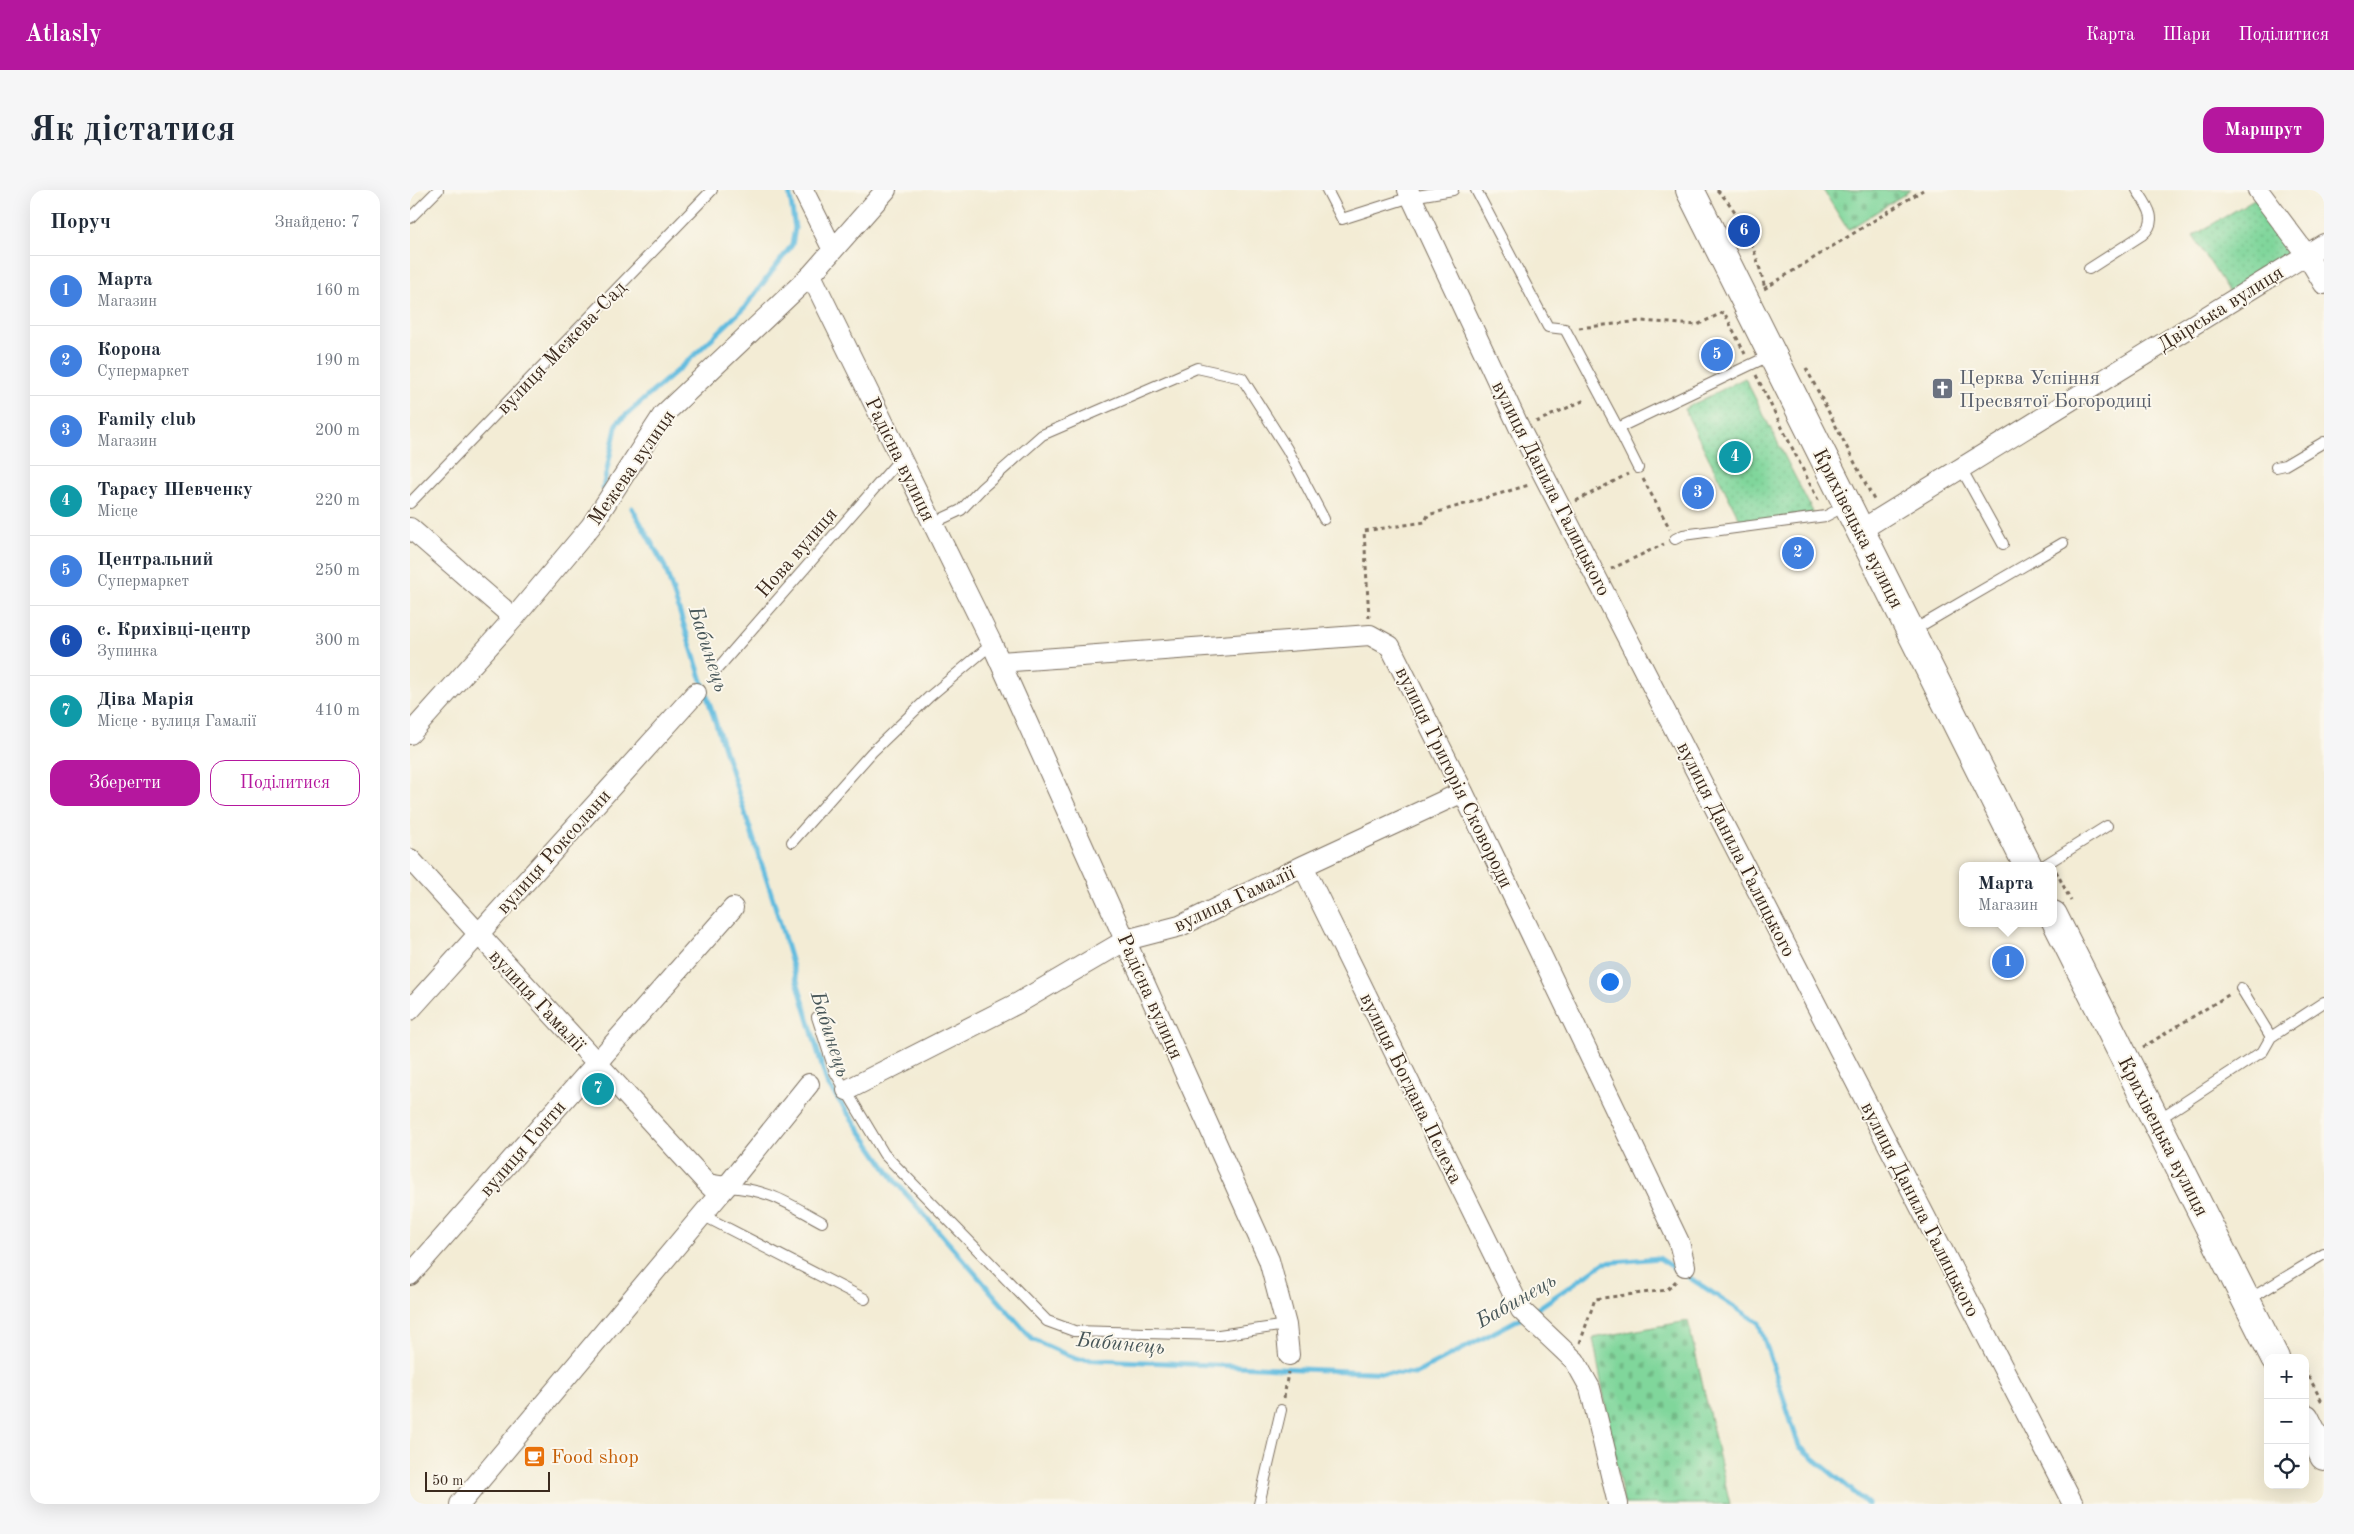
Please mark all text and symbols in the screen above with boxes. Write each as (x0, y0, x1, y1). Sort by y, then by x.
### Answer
text: Atlasly (25, 23, 102, 47)
text: Карта (2086, 26, 2135, 44)
text: Шари (2163, 26, 2211, 44)
text: Поділитися (2239, 26, 2329, 44)
button: Маршрут (2203, 107, 2324, 153)
text: Як дістатися (30, 113, 235, 148)
text: Поруч (50, 212, 111, 233)
pin: 6 (1728, 212, 1760, 250)
text: Знайдено: 7 (275, 215, 360, 231)
street label: Двірська вулиця (2155, 263, 2287, 356)
text: Марта (97, 271, 153, 290)
street label: вулиця Межева-Сад (494, 278, 631, 419)
text: 1 (61, 283, 71, 299)
text: 160 m (315, 283, 360, 299)
text: Магазин (97, 294, 157, 310)
pin: 5 (1701, 336, 1733, 374)
text: Корона (97, 341, 161, 360)
text: 2 (61, 353, 71, 369)
text: 190 m (315, 353, 360, 369)
text: Супермаркет (97, 364, 189, 380)
place label: Церква Успіння Пресвятої Богородиці (1959, 369, 2152, 412)
church icon: Церква Успіння Пресвятої Богородиці (1931, 376, 1955, 400)
street label: вулиця Данила Галицького (1487, 378, 1613, 600)
street label: Радісна вулиця (861, 395, 938, 525)
street label: Межева вулиця (585, 407, 680, 530)
text: Family club (97, 411, 196, 430)
text: 3 (61, 423, 71, 439)
text: 200 m (315, 423, 360, 439)
text: Магазин (97, 434, 157, 450)
pin: 4 (1719, 438, 1751, 476)
street label: Крихівецька вулиця (1808, 446, 1906, 612)
pin: 3 (1682, 474, 1714, 512)
text: Тарасу Шевченку (97, 481, 253, 500)
text: 4 (61, 493, 71, 509)
text: 220 m (315, 493, 360, 509)
text: Місце (97, 504, 138, 520)
street label: Нова вулиця (753, 504, 842, 602)
pin: 2 (1782, 534, 1814, 572)
text: Центральний (97, 551, 213, 570)
text: 5 (61, 563, 71, 579)
text: 250 m (315, 563, 360, 579)
text: Супермаркет (97, 574, 189, 590)
water label: Бабинець (684, 603, 731, 695)
text: с. Крихівці-центр (97, 621, 251, 640)
text: 6 (61, 633, 71, 649)
text: 300 m (315, 633, 360, 649)
text: Зупинка (97, 644, 158, 660)
street label: вулиця Григорія Сковороди (1391, 664, 1516, 892)
text: Діва Марія (97, 691, 194, 710)
text: 7 (61, 703, 71, 719)
text: 410 m (315, 703, 360, 719)
text: Місце · вулиця Гамалії (97, 714, 256, 730)
street label: вулиця Данила Галицького (1672, 739, 1798, 961)
button: Зберегти (50, 760, 200, 806)
button: Поділитися (210, 760, 360, 806)
street label: вулиця Роксолани (494, 786, 615, 918)
popup (1959, 862, 2057, 927)
street label: вулиця Гамалії (1171, 863, 1299, 937)
text: Марта (1978, 875, 2034, 894)
text: Магазин (1978, 898, 2038, 914)
street label: Радісна вулиця (1113, 931, 1186, 1063)
pin: 1 (1992, 943, 2024, 981)
street label: вулиця Гамалії (484, 947, 589, 1056)
your location (1597, 969, 1623, 995)
water label: Бабинець (806, 988, 853, 1080)
street label: вулиця Богдана Пелеха (1355, 990, 1465, 1188)
street label: Крихівецька вулиця (2113, 1054, 2211, 1220)
pin: 7 (582, 1070, 614, 1108)
street label: вулиця Гонти (477, 1098, 570, 1201)
street label: вулиця Данила Галицького (1856, 1099, 1982, 1321)
water label: Бабинець (1472, 1270, 1560, 1333)
water label: Бабинець (1075, 1330, 1166, 1359)
map controls (2264, 1354, 2309, 1489)
button: + (2264, 1354, 2309, 1399)
button: − (2264, 1399, 2309, 1444)
cafe icon: Food shop (523, 1444, 547, 1468)
button: locate (2264, 1444, 2309, 1489)
place label: Food shop (551, 1448, 639, 1468)
scale bar (425, 1469, 550, 1492)
text: 50 m (432, 1474, 463, 1488)

